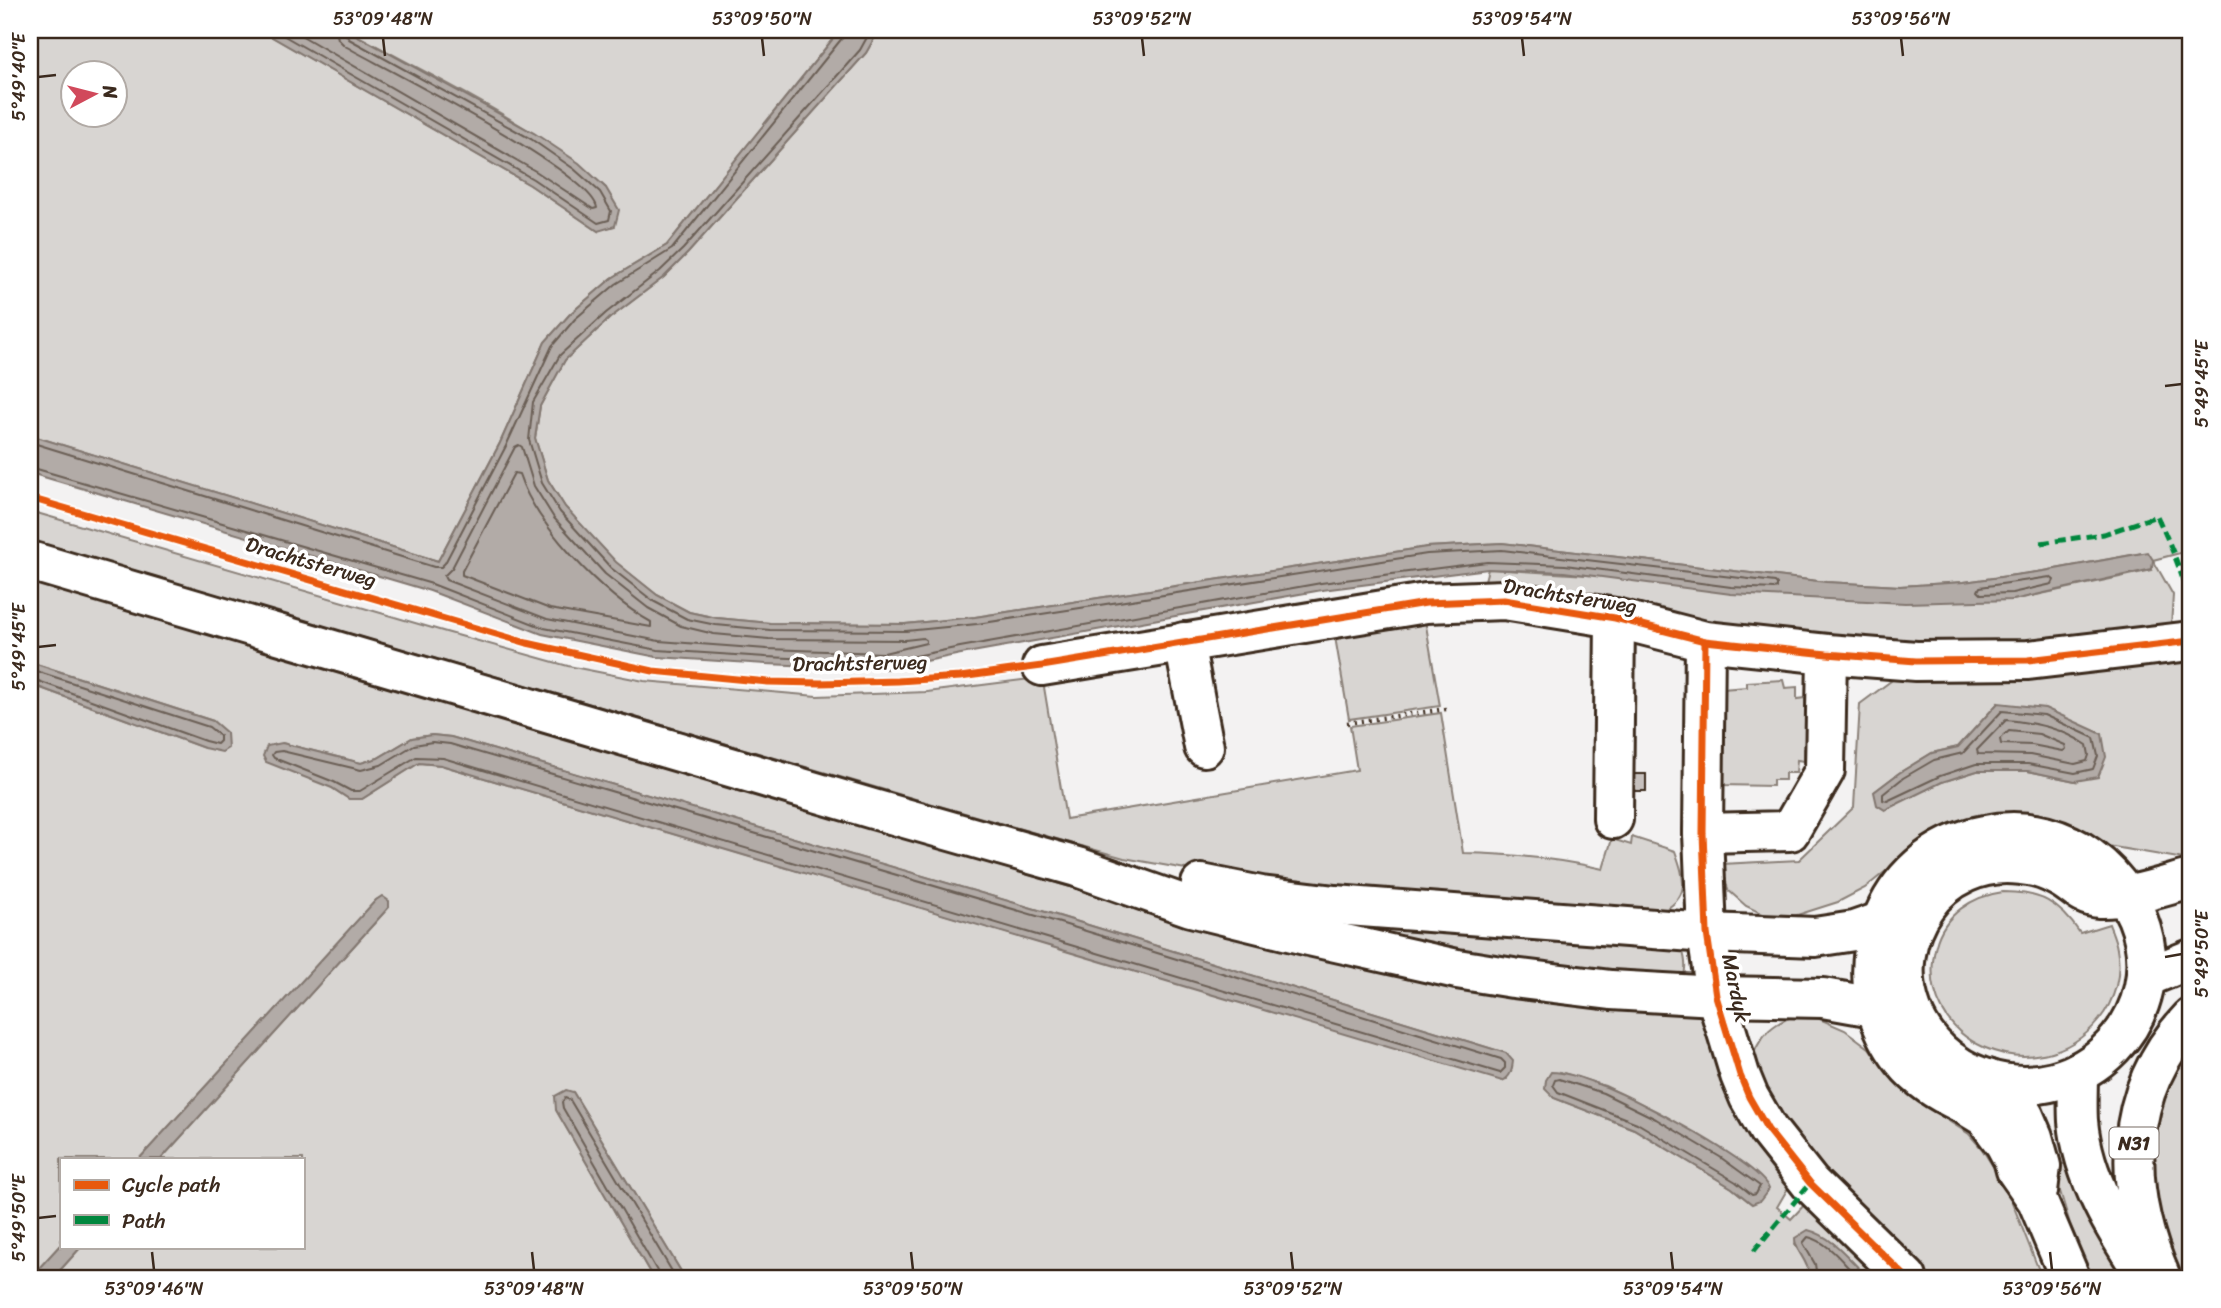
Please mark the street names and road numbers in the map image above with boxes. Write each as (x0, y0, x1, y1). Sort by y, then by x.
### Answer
street label: Drachtsterweg (241, 525, 381, 599)
street label: Drachtsterweg (1500, 567, 1640, 625)
street label: Drachtsterweg (792, 643, 928, 683)
street label: Mardyk (1710, 950, 1762, 1027)
road number: N31 (2110, 1128, 2158, 1158)

